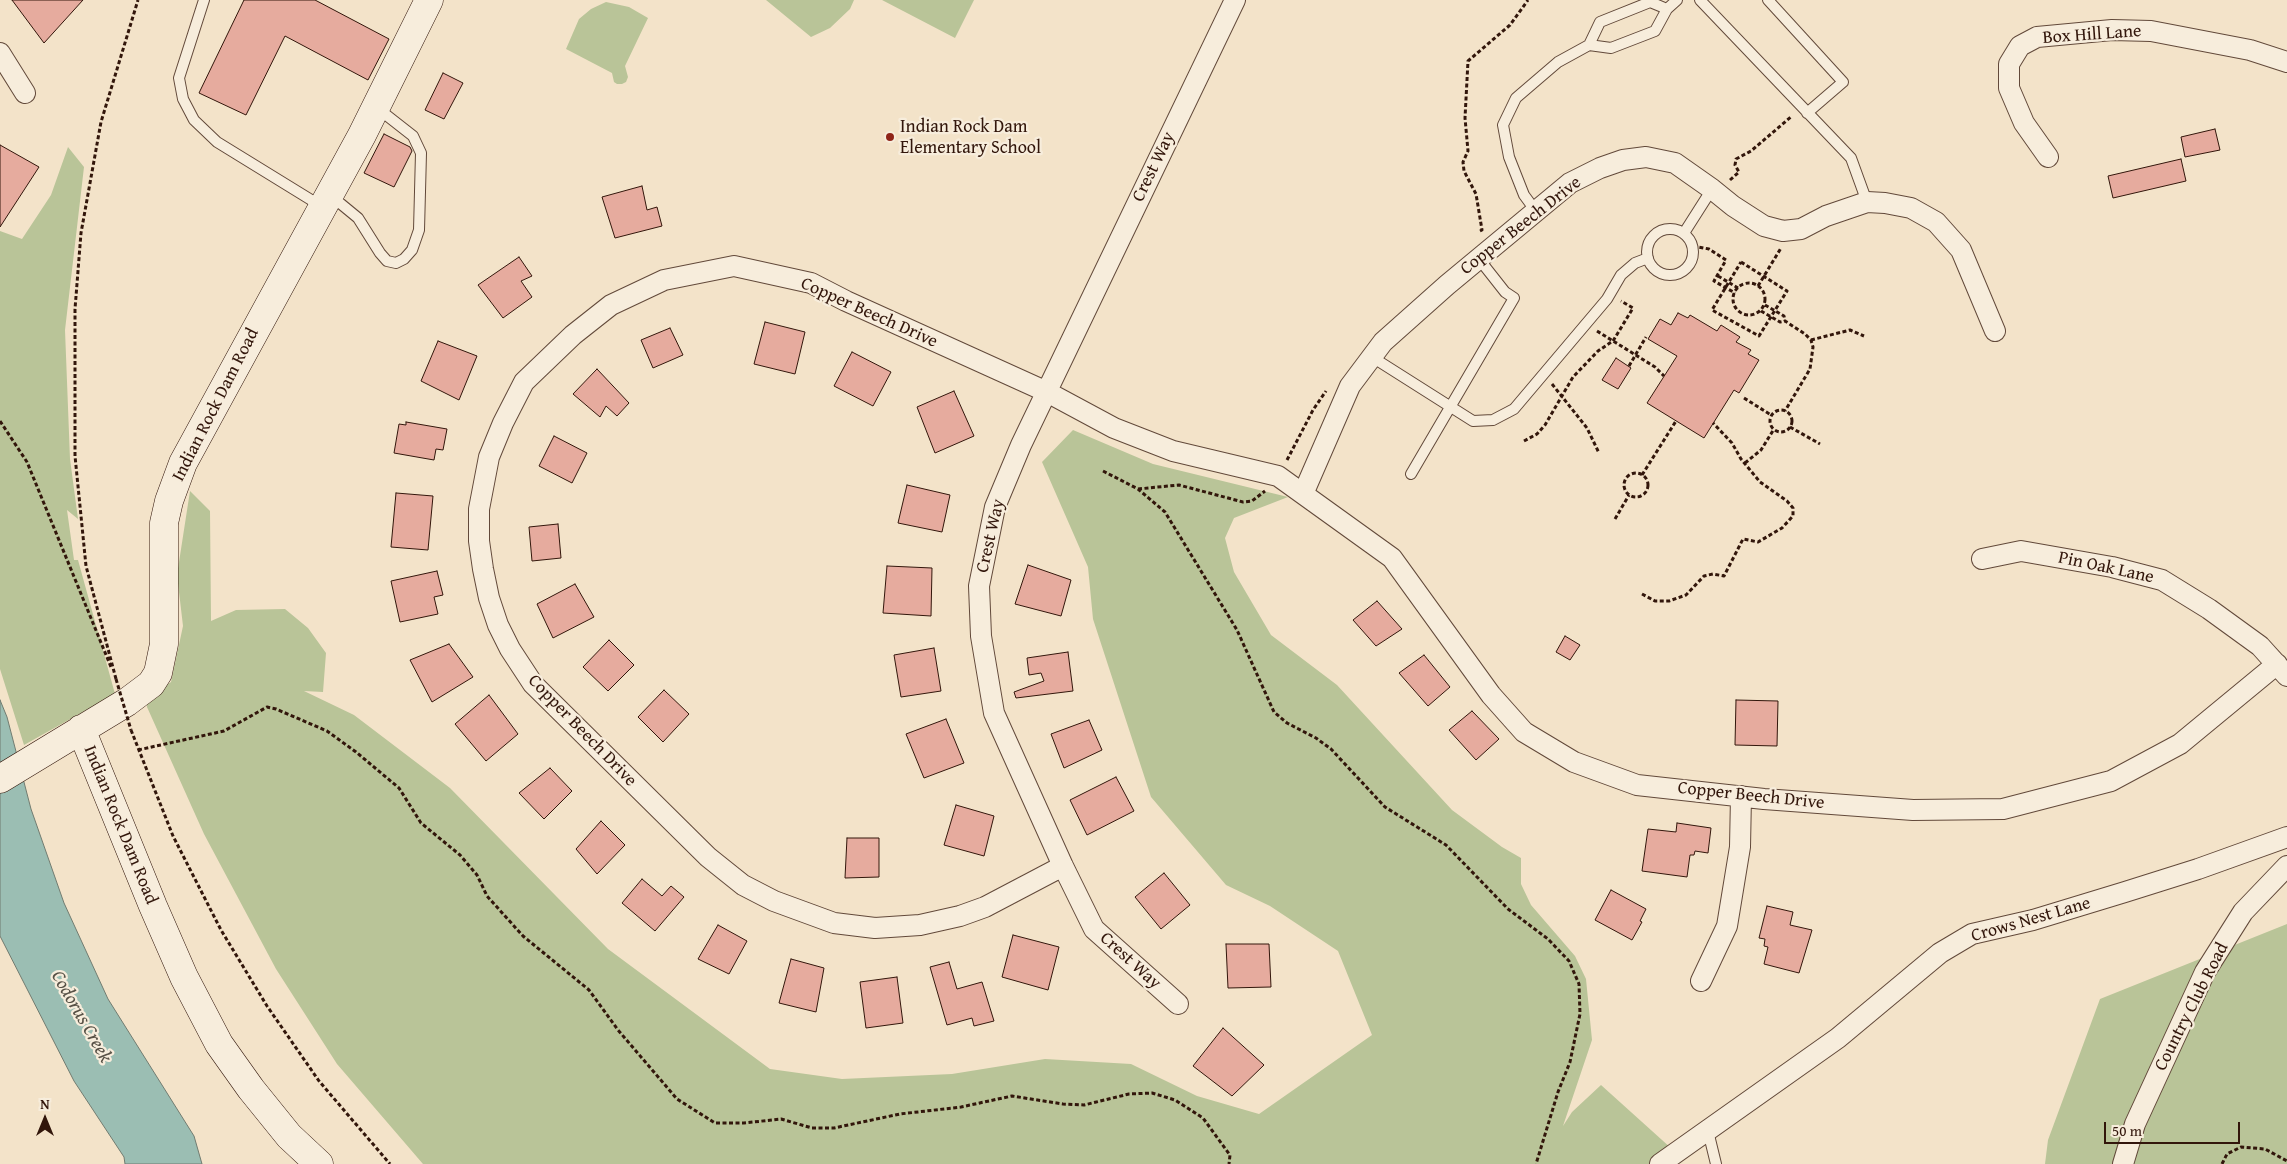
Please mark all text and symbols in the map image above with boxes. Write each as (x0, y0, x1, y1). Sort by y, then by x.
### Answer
street label: Box Hill Lane (2042, 21, 2142, 49)
place label: Indian Rock Dam Elementary School (900, 116, 1041, 158)
street label: Crest Way (1128, 129, 1180, 205)
marker: Indian Rock Dam Elementary School (884, 131, 896, 143)
street label: Copper Beech Drive (1456, 172, 1586, 280)
street label: Copper Beech Drive (797, 273, 941, 353)
street label: Indian Rock Dam Road (168, 325, 264, 485)
street label: Crest Way (972, 497, 1010, 575)
street label: Pin Oak Lane (2056, 547, 2156, 589)
street label: Copper Beech Drive (523, 670, 641, 792)
street label: Indian Rock Dam Road (78, 743, 162, 907)
street label: Copper Beech Drive (1677, 778, 1825, 814)
street label: Crows Nest Lane (1969, 893, 2093, 947)
street label: Crest Way (1095, 928, 1165, 994)
street label: Country Club Road (2150, 939, 2234, 1075)
water label: Codorus Creek (46, 967, 116, 1067)
north arrow (20, 1094, 70, 1144)
text: N (40, 1094, 50, 1114)
scale bar (2107, 1112, 2243, 1144)
text: 50 m (2112, 1120, 2142, 1141)

